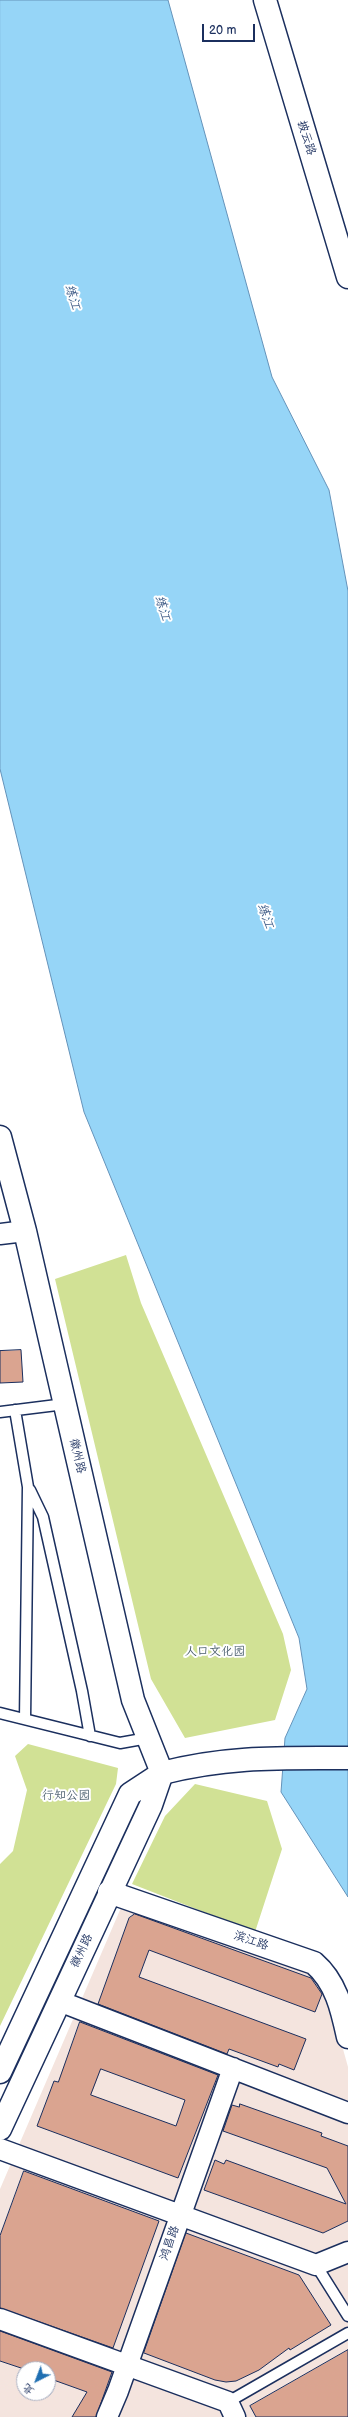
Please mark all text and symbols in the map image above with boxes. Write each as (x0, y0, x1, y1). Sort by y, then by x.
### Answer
scale bar (204, 16, 257, 42)
text: 20 m (209, 23, 236, 38)
street label: 披云路 (294, 119, 318, 157)
water label: 练江 (61, 282, 83, 312)
water label: 练江 (151, 593, 173, 623)
water label: 练江 (253, 901, 277, 931)
street label: 徽州路 (66, 1437, 88, 1475)
park label: 人口文化园 (185, 1645, 245, 1659)
park label: 行知公园 (42, 1789, 90, 1803)
street label: 滨江路 (232, 1928, 270, 1954)
street label: 徽州路 (68, 1932, 96, 1970)
street label: 鸿昌路 (157, 2224, 183, 2262)
north arrow (16, 2361, 56, 2401)
text: 北 (20, 2381, 37, 2398)

